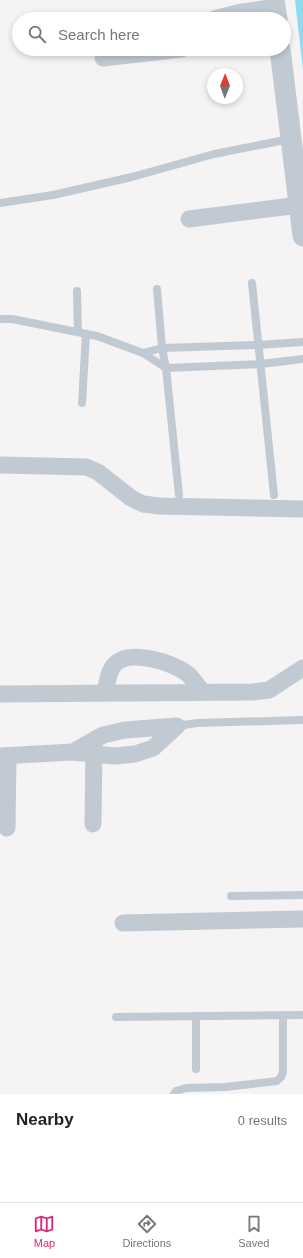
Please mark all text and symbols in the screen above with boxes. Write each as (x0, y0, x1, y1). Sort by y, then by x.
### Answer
search box (12, 12, 291, 56)
icon: search (26, 23, 48, 45)
text: Search here (58, 26, 140, 43)
north arrow (207, 68, 243, 104)
text: Nearby (16, 1110, 74, 1129)
text: 0 results (238, 1113, 287, 1128)
tab: Map (33, 1213, 55, 1249)
tab: Directions (122, 1213, 171, 1249)
tab: Saved (238, 1213, 269, 1249)

